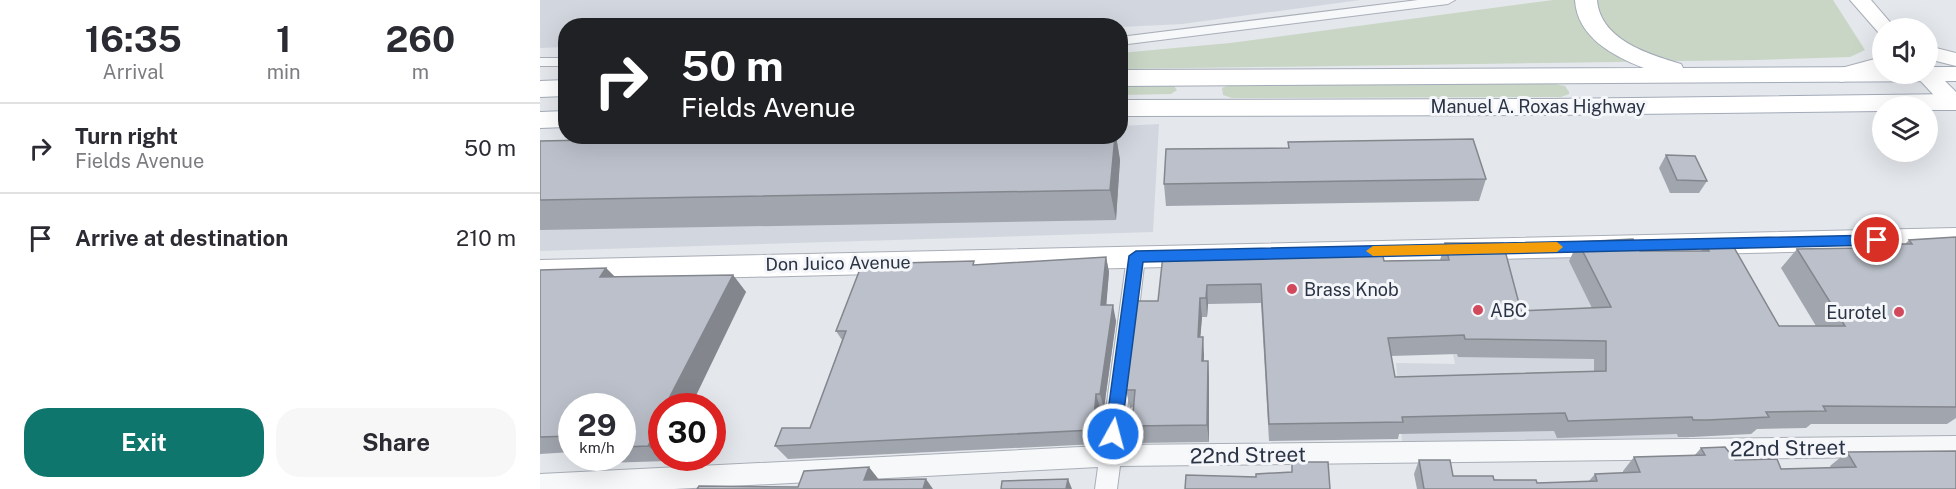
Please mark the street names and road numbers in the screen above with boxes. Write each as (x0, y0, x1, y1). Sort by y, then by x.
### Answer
street label: Manuel A. Roxas Highway (1431, 96, 1646, 117)
street label: Don Juico Avenue (765, 251, 911, 275)
street label: 22nd Street (1730, 434, 1846, 462)
street label: 22nd Street (1190, 441, 1306, 469)

